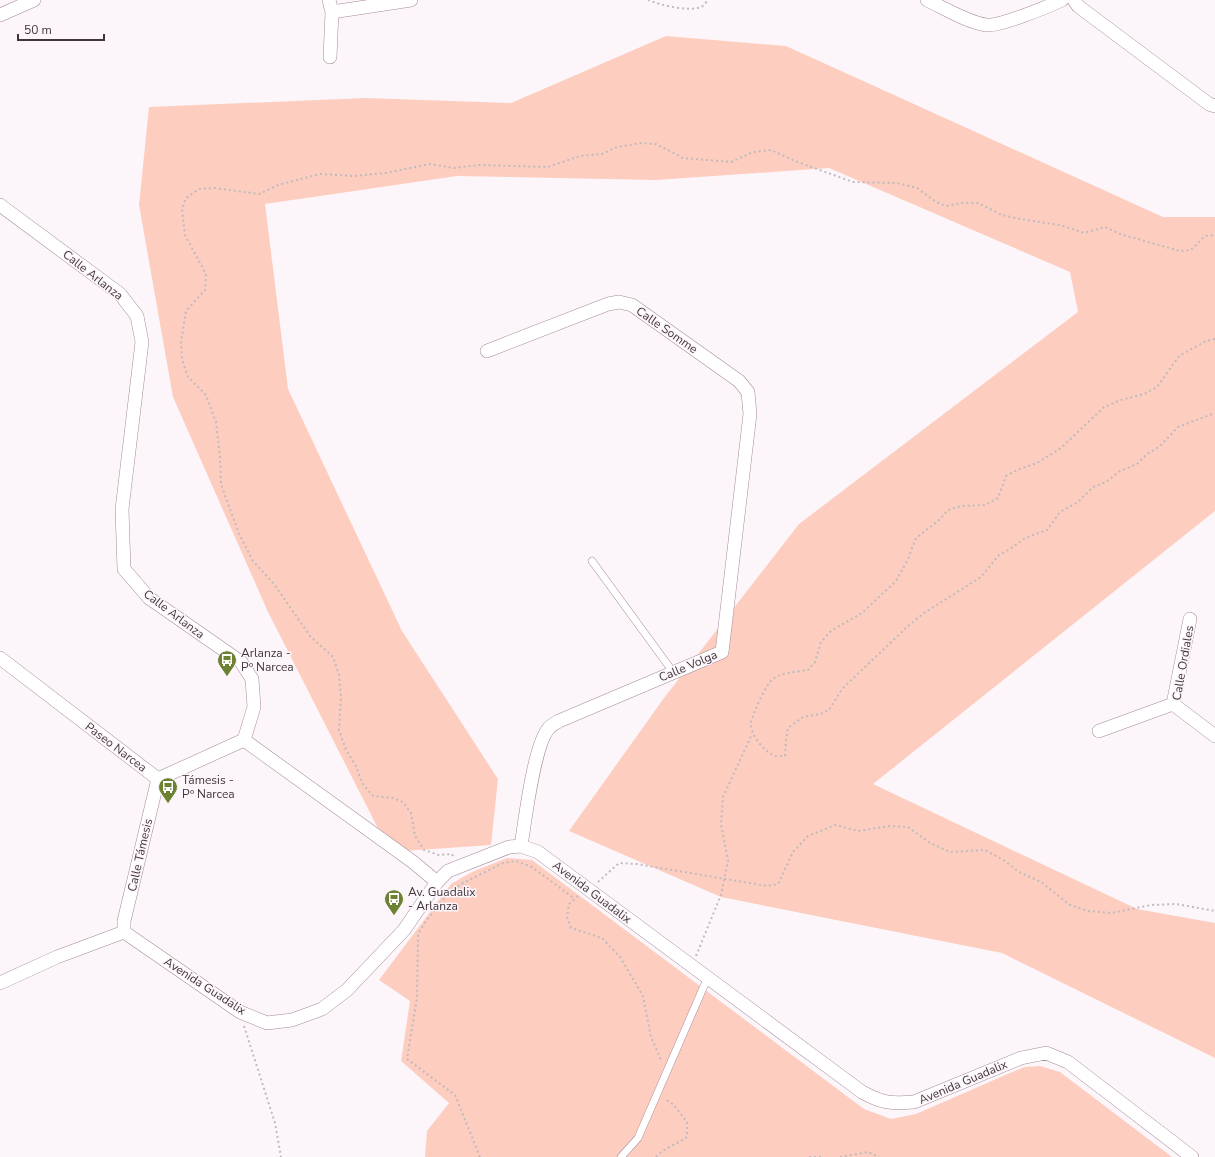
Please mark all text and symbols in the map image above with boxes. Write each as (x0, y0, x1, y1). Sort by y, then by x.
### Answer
scale bar (18, 16, 104, 42)
text: 50 m (24, 22, 52, 38)
street label: Calle Arlanza (60, 246, 126, 304)
street label: Calle Somme (633, 303, 701, 357)
street label: Calle Arlanza (140, 586, 208, 642)
street label: Calle Ordiales (1169, 624, 1198, 702)
place label: Arlanza - Pº Narcea (241, 645, 294, 675)
street label: Calle Volga (656, 647, 720, 685)
bus stop icon: Arlanza - Pº Narcea (216, 649, 238, 677)
street label: Paseo Narcea (82, 719, 150, 775)
place label: Támesis - Pº Narcea (182, 772, 235, 802)
bus stop icon: Támesis - Pº Narcea (157, 776, 179, 804)
street label: Calle Támesis (124, 817, 156, 893)
street label: Avenida Guadalix (549, 857, 635, 927)
place label: Av. Guadalix - Arlanza (408, 884, 476, 914)
bus stop icon: Av. Guadalix - Arlanza (383, 888, 405, 916)
street label: Avenida Guadalix (161, 953, 250, 1019)
street label: Avenida Guadalix (916, 1056, 1010, 1108)

